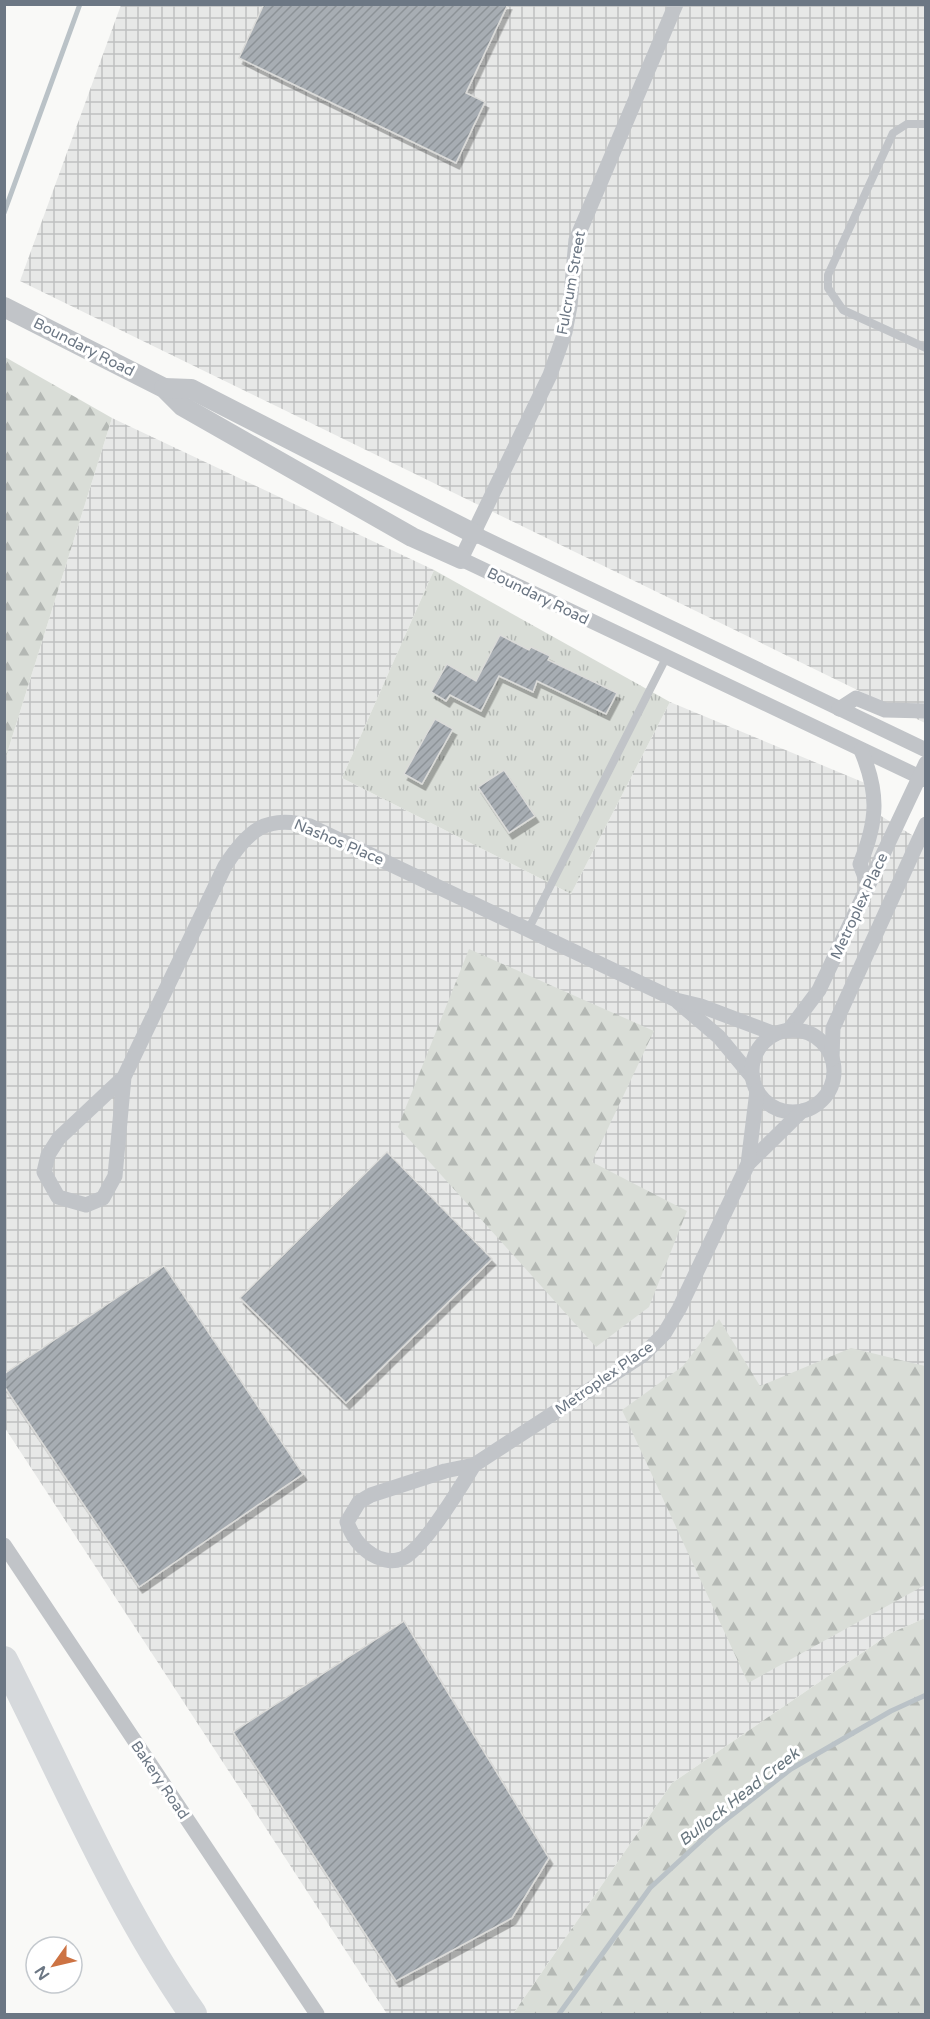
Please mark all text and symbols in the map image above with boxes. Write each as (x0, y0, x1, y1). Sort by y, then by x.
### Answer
street label: Fulcrum Street (553, 230, 589, 336)
street label: Boundary Road (30, 314, 138, 380)
street label: Boundary Road (484, 564, 592, 628)
street label: Nashos Place (291, 815, 387, 869)
street label: Metroplex Place (826, 850, 892, 962)
street label: Metroplex Place (552, 1338, 656, 1418)
street label: Bakery Road (127, 1737, 193, 1823)
water label: Bullock Head Creek (675, 1743, 804, 1850)
north arrow (24, 1935, 84, 1995)
text: N (31, 1962, 54, 1984)

